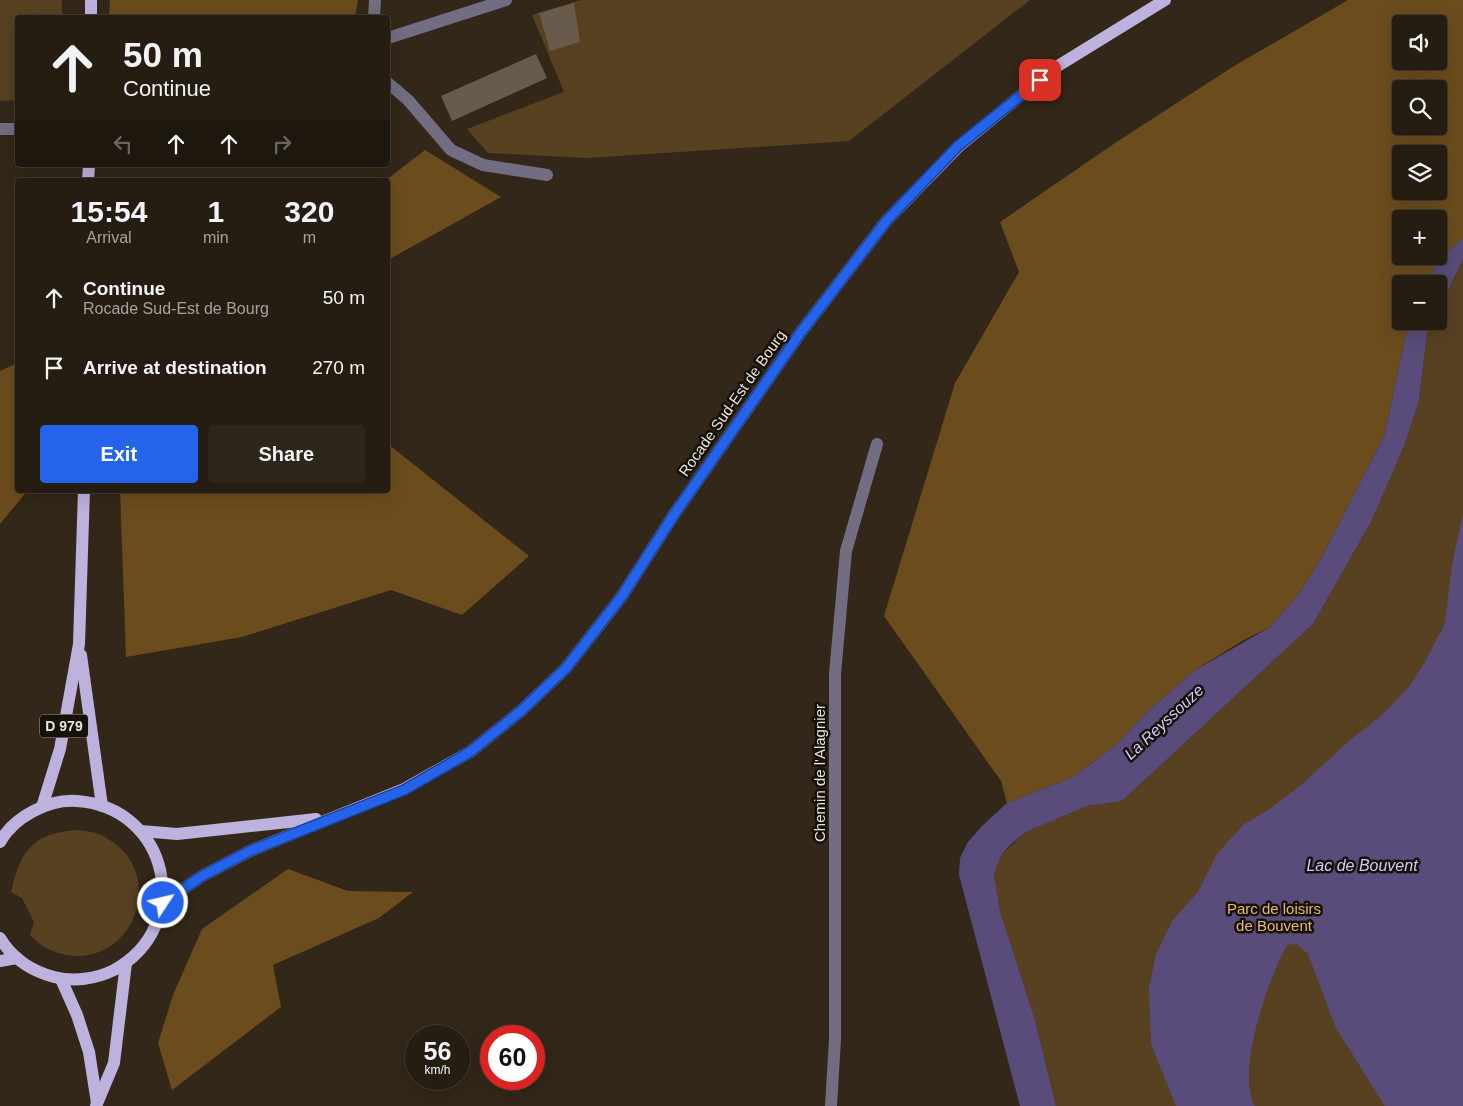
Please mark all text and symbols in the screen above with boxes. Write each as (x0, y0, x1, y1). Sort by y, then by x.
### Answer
map controls (1392, 15, 1447, 330)
button: sound (1392, 15, 1447, 70)
icon: ahead (40, 35, 105, 100)
text: 50 m (123, 35, 203, 74)
pin (1019, 59, 1061, 101)
icon: arrive (1026, 66, 1054, 94)
text: Continue (123, 76, 211, 101)
button: search (1392, 80, 1447, 135)
icon: left (109, 130, 137, 158)
icon: ahead (162, 130, 190, 158)
icon: ahead (215, 130, 243, 158)
icon: right (268, 130, 296, 158)
button: layers (1392, 145, 1447, 200)
text: 15:54 (71, 195, 147, 228)
text: 1 (207, 195, 224, 228)
text: 320 (284, 195, 334, 228)
button: + (1392, 210, 1447, 265)
text: Arrival (86, 229, 132, 246)
text: min (203, 229, 229, 246)
text: m (303, 229, 316, 246)
button: − (1392, 275, 1447, 330)
text: Continue (83, 278, 165, 299)
icon: ahead (40, 284, 68, 312)
text: 50 m (323, 287, 365, 308)
text: Rocade Sud-Est de Bourg (83, 300, 269, 317)
street label: Rocade Sud-Est de Bourg (675, 327, 789, 479)
icon: arrive (40, 354, 68, 382)
text: Arrive at destination (83, 357, 267, 378)
text: 270 m (312, 357, 365, 378)
button: Exit (40, 425, 198, 483)
button: Share (208, 425, 365, 483)
water label: La Reyssouze (1121, 681, 1207, 763)
street label: Chemin de l'Alagnier (811, 704, 828, 842)
road number: D 979 (40, 714, 88, 738)
water label: Lac de Bouvent (1306, 857, 1418, 874)
position arrow (136, 876, 188, 928)
park label: Parc de loisirs de Bouvent (1227, 900, 1321, 934)
speed limit sign: 60 (480, 1025, 545, 1090)
text: 56 (424, 1037, 451, 1065)
text: km/h (424, 1063, 451, 1077)

